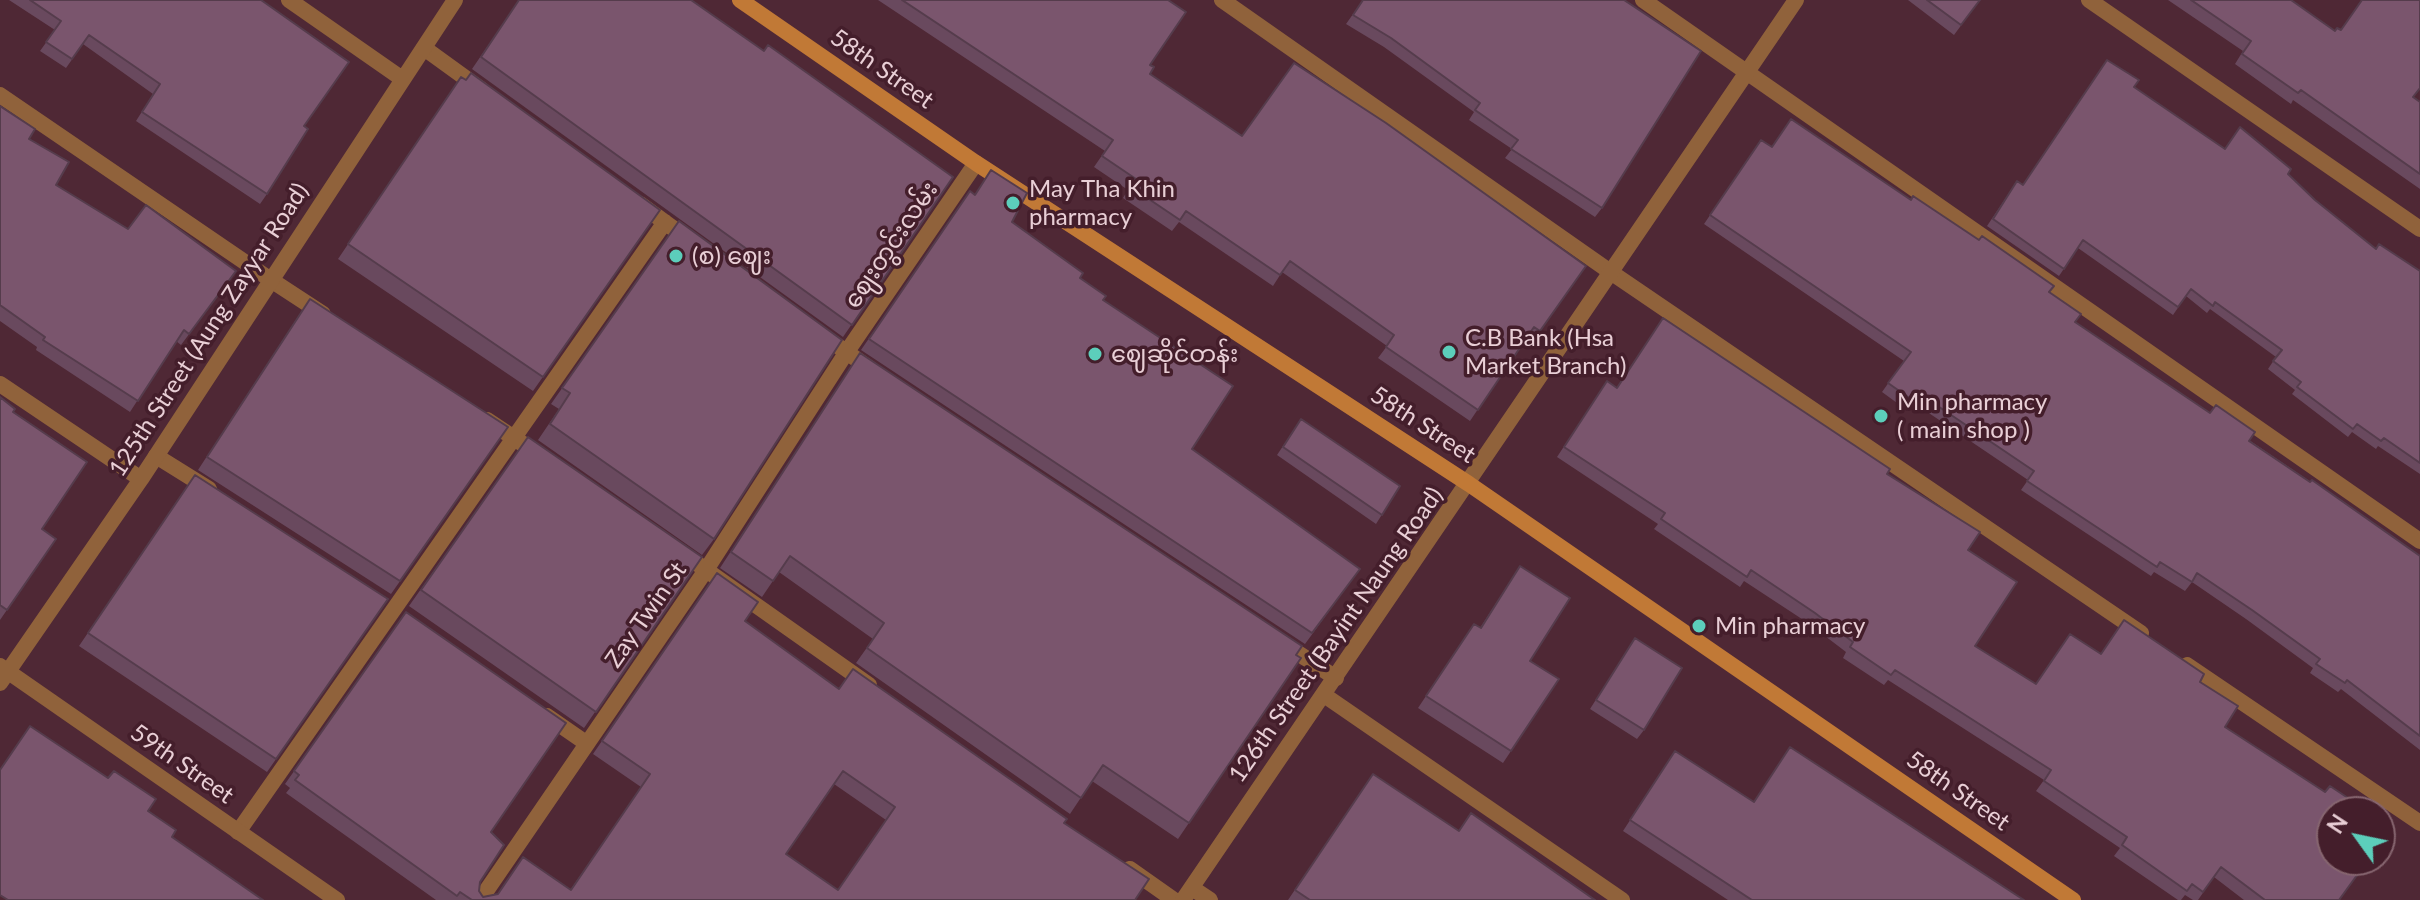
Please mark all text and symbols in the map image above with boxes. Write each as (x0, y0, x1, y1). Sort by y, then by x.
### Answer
street label: 58th Street (825, 23, 939, 115)
place label: May Tha Khin pharmacy (1029, 175, 1175, 231)
street label: ဈေးတွင်းလမ်း (838, 176, 944, 314)
street label: 125th Street (Aung Zayyar Road) (103, 178, 315, 482)
marker: May Tha Khin pharmacy (1004, 194, 1022, 212)
place label: (စ) ဈေး (692, 242, 771, 270)
marker: (စ) ဈေး (667, 247, 685, 265)
place label: C.B Bank (Hsa Market Branch) (1465, 324, 1626, 380)
place label: ဈေဆိုင်တန်း (1111, 340, 1238, 368)
marker: C.B Bank (Hsa Market Branch) (1440, 343, 1458, 361)
marker: ဈေဆိုင်တန်း (1086, 345, 1104, 363)
street label: 58th Street (1365, 380, 1481, 470)
place label: Min pharmacy ( main shop ) (1897, 388, 2047, 444)
marker: Min pharmacy ( main shop ) (1872, 407, 1890, 425)
street label: 126th Street (Bayint Naung Road) (1223, 482, 1449, 788)
street label: Zay Twin St (599, 557, 693, 673)
place label: Min pharmacy (1715, 612, 1865, 640)
marker: Min pharmacy (1690, 617, 1708, 635)
street label: 59th Street (125, 718, 239, 810)
street label: 58th Street (1901, 745, 2015, 837)
north arrow (2316, 796, 2396, 876)
text: N (2321, 809, 2353, 838)

